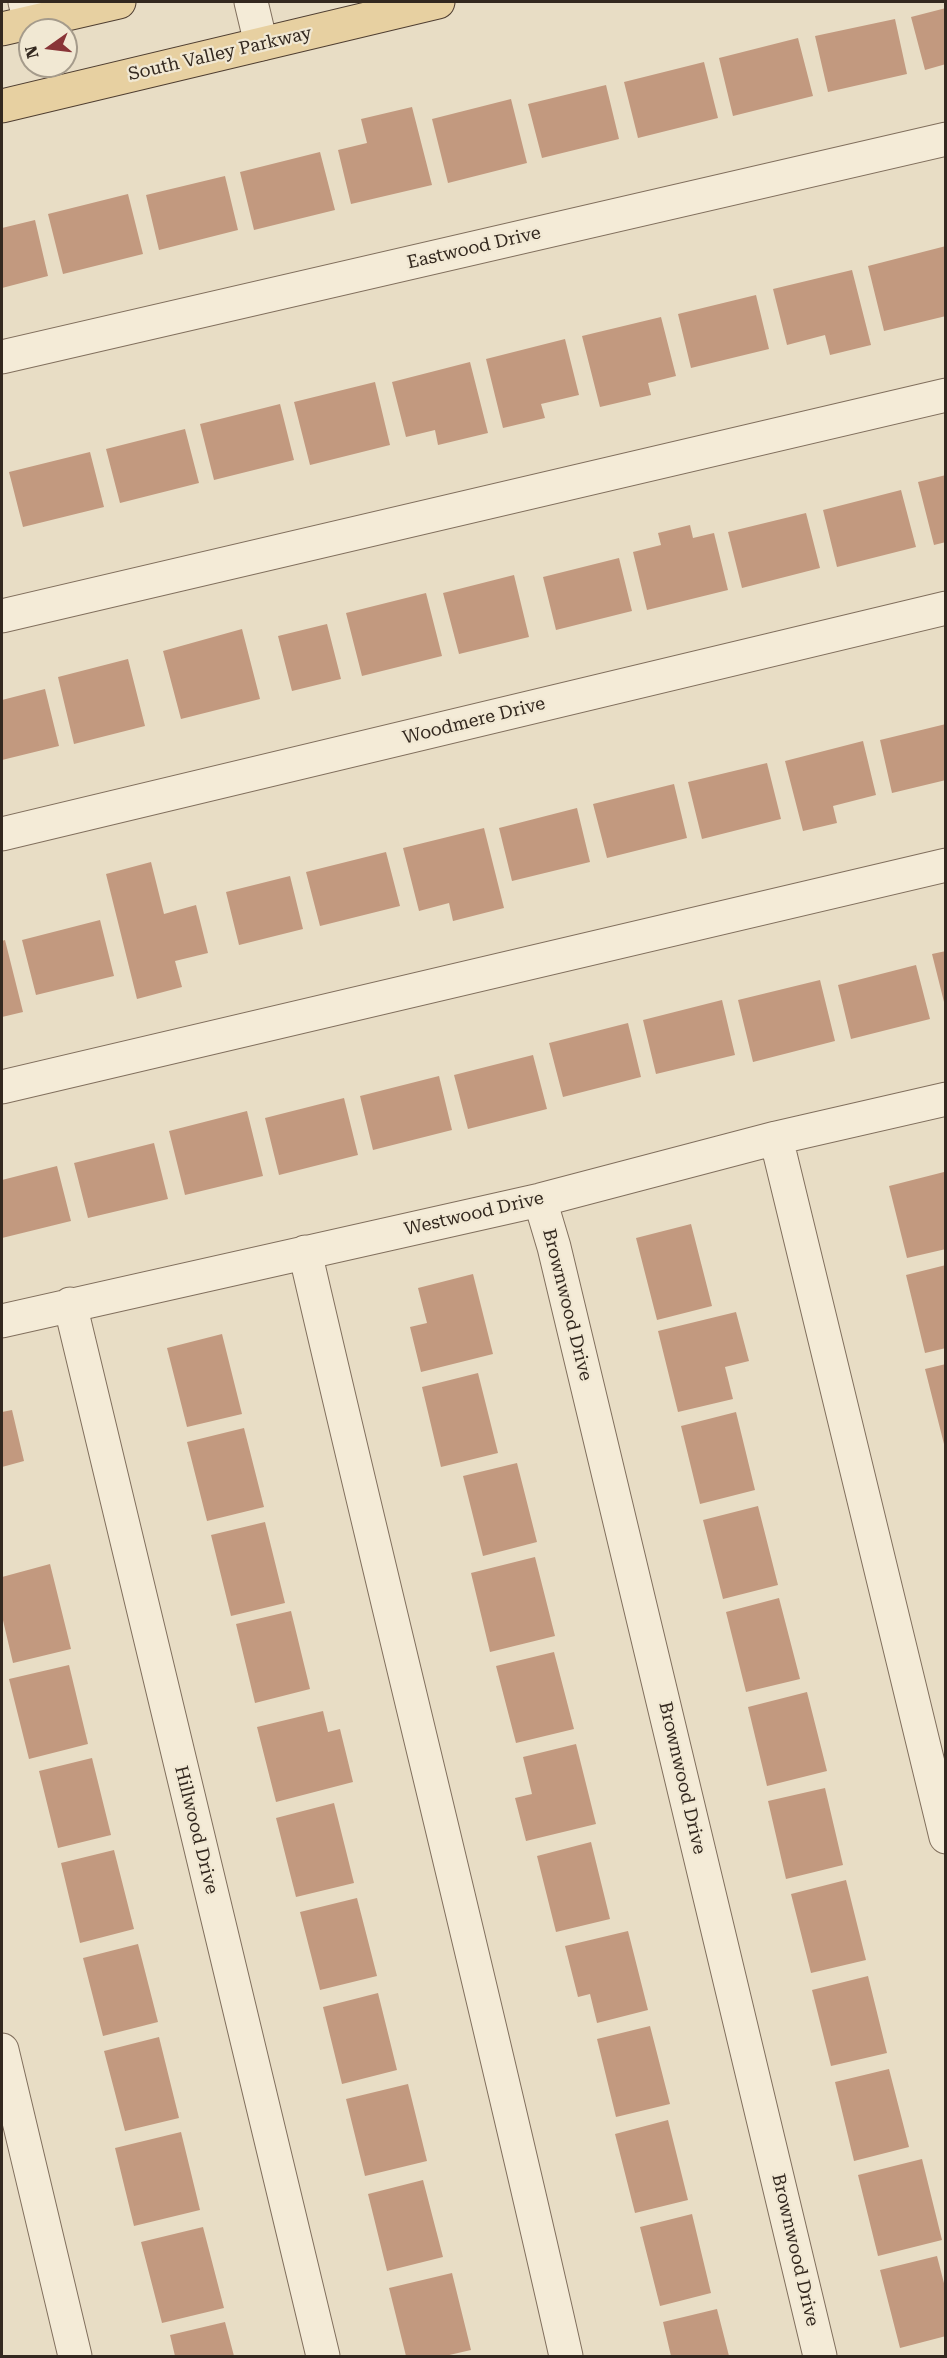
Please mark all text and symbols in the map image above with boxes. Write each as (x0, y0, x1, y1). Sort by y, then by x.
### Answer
north arrow (18, 18, 78, 78)
street label: South Valley Parkway (126, 22, 314, 86)
text: N (21, 44, 43, 60)
street label: Eastwood Drive (405, 222, 543, 274)
street label: Woodmere Drive (401, 693, 547, 749)
street label: Westwood Drive (402, 1187, 546, 1241)
street label: Brownwood Drive (538, 1227, 596, 1383)
street label: Brownwood Drive (654, 1700, 710, 1856)
street label: Hillwood Drive (170, 1764, 222, 1896)
street label: Brownwood Drive (767, 2172, 823, 2328)

